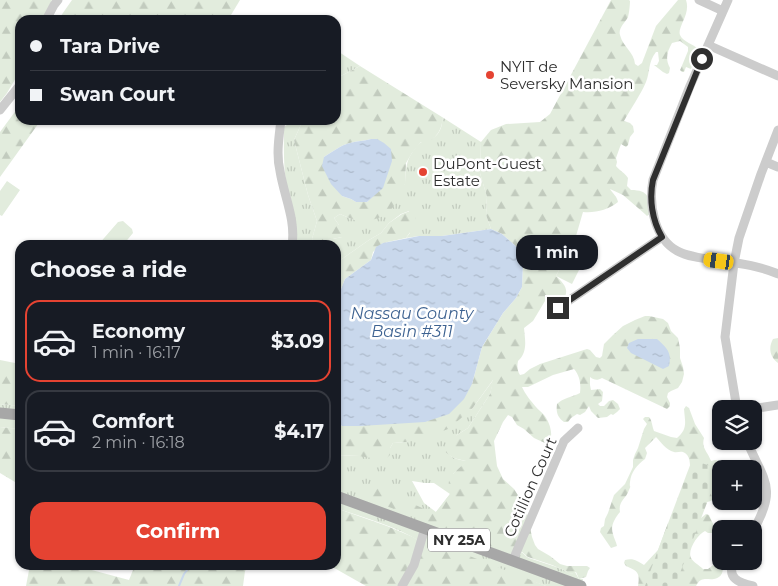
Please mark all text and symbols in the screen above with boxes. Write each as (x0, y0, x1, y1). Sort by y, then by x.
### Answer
text: Tara Drive (60, 35, 160, 58)
route start (691, 48, 713, 70)
place label: NYIT de Seversky Mansion (500, 57, 633, 93)
marker: NYIT de Seversky Mansion (484, 69, 496, 81)
text: Swan Court (60, 83, 175, 106)
place label: DuPont-Guest Estate (433, 154, 542, 190)
marker: DuPont-Guest Estate (417, 166, 429, 178)
callout: 1 min (517, 236, 599, 270)
text: 1 min (535, 243, 579, 262)
car (703, 251, 734, 271)
text: Choose a ride (30, 256, 187, 283)
route end (547, 297, 569, 319)
water label: Nassau County Basin #311 (351, 304, 475, 341)
icon: car (32, 319, 77, 364)
text: Economy (92, 320, 185, 343)
text: $3.09 (271, 330, 324, 353)
text: 1 min · 16:17 (92, 343, 181, 362)
map controls (712, 400, 762, 570)
button: layers (712, 400, 762, 450)
icon: car (32, 409, 77, 454)
text: Comfort (92, 410, 174, 433)
text: $4.17 (274, 420, 324, 443)
text: 2 min · 16:18 (92, 433, 185, 452)
street label: Cotillion Court (499, 434, 561, 540)
button: + (712, 460, 762, 510)
button: Confirm (30, 502, 326, 560)
button: − (712, 520, 762, 570)
road number: NY 25A (428, 528, 490, 552)

